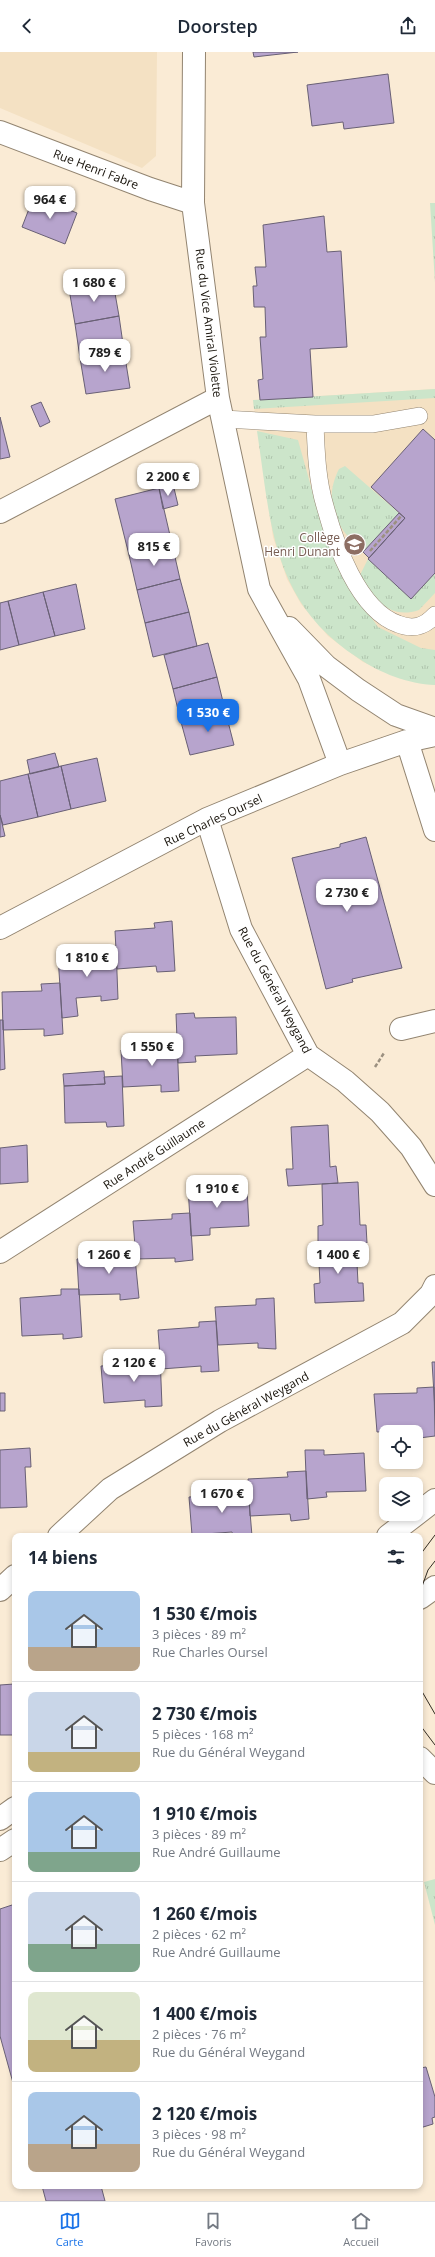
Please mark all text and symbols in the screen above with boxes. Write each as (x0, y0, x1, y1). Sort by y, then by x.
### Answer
text: Doorstep (177, 14, 258, 38)
icon: back (16, 15, 38, 37)
icon: share (397, 15, 419, 37)
street label: Rue Henri Fabre (51, 145, 142, 193)
pin: 964 € (22, 186, 78, 220)
text: 964 € (33, 190, 67, 208)
street label: Rue du Vice Amiral Violette (191, 247, 227, 399)
pin: 1 680 € (57, 269, 131, 303)
text: 1 680 € (72, 273, 116, 291)
pin: 789 € (77, 339, 133, 373)
text: 789 € (88, 343, 122, 361)
pin: 2 200 € (131, 463, 205, 497)
text: 2 200 € (146, 467, 190, 485)
place label: Collège Henri Dunant (264, 529, 340, 560)
school or university icon: Collège Henri Dunant (342, 531, 368, 557)
pin: 815 € (126, 533, 182, 567)
text: 815 € (137, 537, 171, 555)
pin: 1 530 € (171, 699, 245, 733)
text: 1 530 € (186, 703, 230, 721)
street label: Rue Charles Oursel (161, 790, 265, 850)
pin: 2 730 € (310, 879, 384, 913)
text: 2 730 € (325, 883, 369, 901)
street label: Rue du Général Weygand (234, 924, 316, 1056)
pin: 1 810 € (50, 944, 124, 978)
text: 1 810 € (65, 948, 109, 966)
pin: 1 550 € (115, 1033, 189, 1067)
text: 1 550 € (130, 1037, 174, 1055)
street label: Rue André Guillaume (100, 1114, 209, 1193)
pin: 1 910 € (180, 1175, 254, 1209)
text: 1 910 € (195, 1179, 239, 1197)
pin: 1 260 € (72, 1241, 146, 1275)
pin: 1 400 € (301, 1241, 375, 1275)
text: 1 260 € (87, 1245, 131, 1263)
text: 1 400 € (316, 1245, 360, 1263)
pin: 2 120 € (97, 1349, 171, 1383)
text: 2 120 € (112, 1353, 156, 1371)
street label: Rue du Général Weygand (180, 1367, 312, 1451)
map controls (379, 1425, 423, 1521)
button: locate (379, 1425, 423, 1469)
button: layers (379, 1477, 423, 1521)
pin: 1 670 € (185, 1480, 259, 1514)
text: 1 670 € (200, 1484, 244, 1502)
text: 14 biens (28, 1546, 97, 1569)
icon: filters (385, 1546, 407, 1568)
text: 1 530 €/mois (152, 1602, 257, 1625)
icon: home (60, 1607, 108, 1655)
text: 3 pièces · 89 m² (152, 1625, 246, 1643)
text: Rue Charles Oursel (152, 1643, 268, 1661)
text: 2 730 €/mois (152, 1702, 257, 1725)
icon: home (60, 1708, 108, 1756)
text: 5 pièces · 168 m² (152, 1725, 253, 1743)
text: Rue du Général Weygand (152, 1743, 305, 1761)
text: 1 910 €/mois (152, 1802, 257, 1825)
icon: home (60, 1808, 108, 1856)
text: 3 pièces · 89 m² (152, 1825, 246, 1843)
text: Rue André Guillaume (152, 1843, 281, 1861)
text: 1 260 €/mois (152, 1902, 257, 1925)
icon: home (60, 1908, 108, 1956)
text: 2 pièces · 62 m² (152, 1925, 246, 1943)
text: Rue André Guillaume (152, 1943, 281, 1961)
text: 1 400 €/mois (152, 2002, 257, 2025)
icon: home (60, 2008, 108, 2056)
text: 2 pièces · 76 m² (152, 2025, 246, 2043)
text: Rue du Général Weygand (152, 2043, 305, 2061)
text: 2 120 €/mois (152, 2102, 257, 2125)
icon: home (60, 2108, 108, 2156)
text: 3 pièces · 98 m² (152, 2125, 246, 2143)
text: Rue du Général Weygand (152, 2143, 305, 2161)
tab: Carte (56, 2210, 83, 2249)
tab: Favoris (195, 2210, 232, 2249)
tab: Accueil (343, 2210, 379, 2249)

